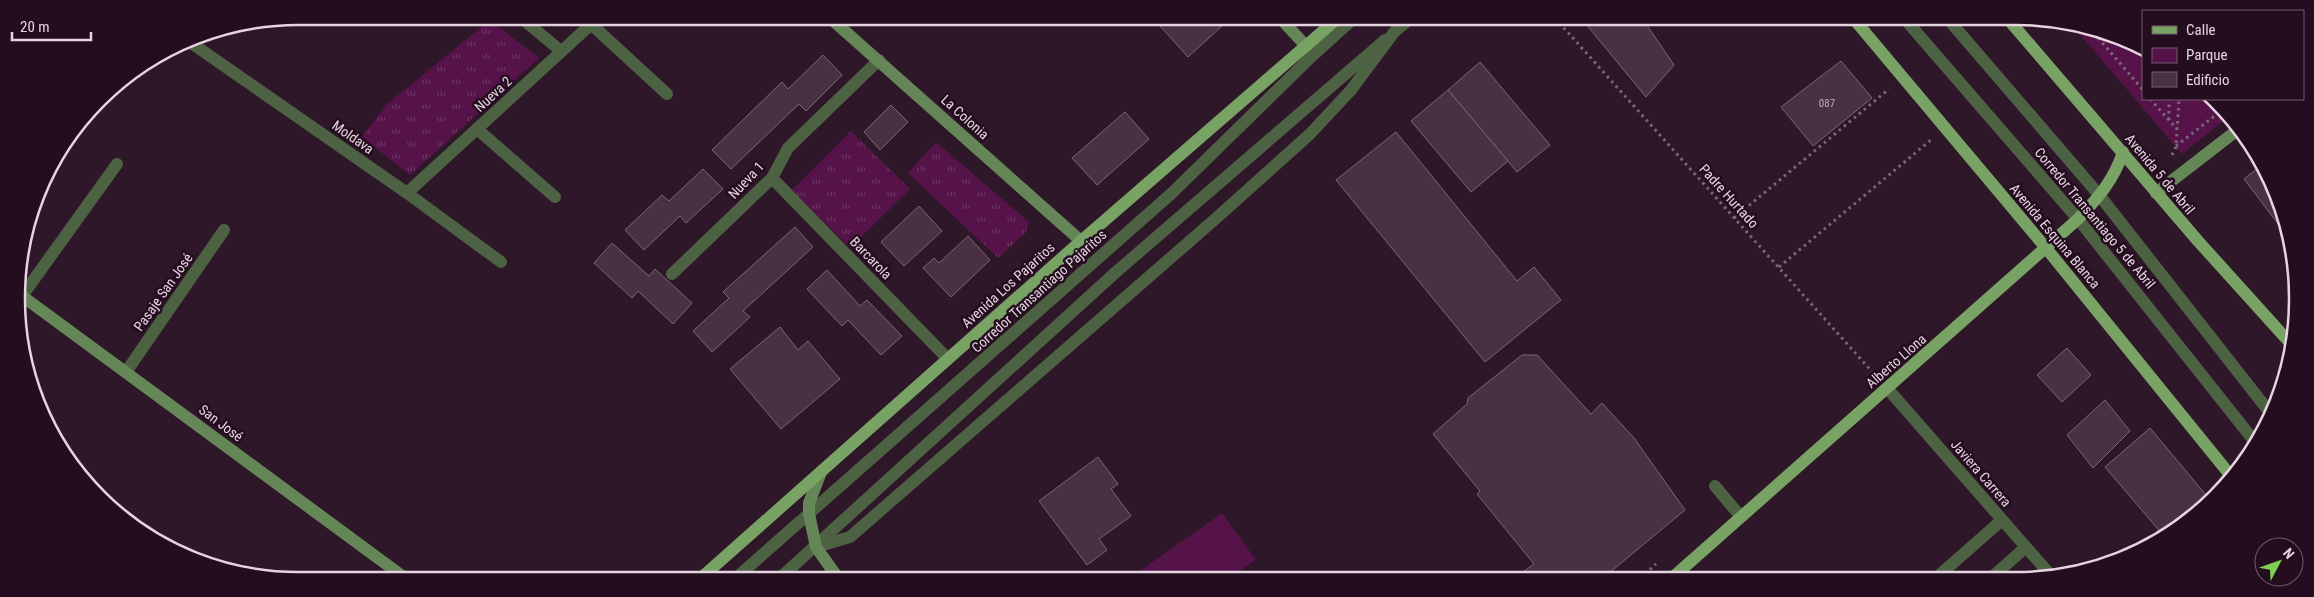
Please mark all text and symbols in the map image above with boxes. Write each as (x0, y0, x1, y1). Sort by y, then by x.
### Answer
scale bar (12, 10, 91, 42)
legend (2142, 10, 2304, 100)
text: 20 m (20, 18, 50, 36)
text: Calle (2186, 21, 2216, 39)
text: Parque (2186, 46, 2228, 64)
text: Edificio (2186, 71, 2229, 89)
street label: Nueva 2 (471, 73, 515, 115)
street label: La Colonia (938, 91, 992, 143)
house number: 087 (1819, 97, 1835, 110)
street label: Moldava (329, 117, 377, 157)
street label: Avenida 5 de Abril (2122, 131, 2198, 217)
street label: Corredor Transantiago 5 de Abril (2031, 144, 2159, 292)
street label: Nueva 1 (725, 158, 767, 202)
street label: Padre Hurtado (1696, 161, 1762, 231)
street label: Avenida Esquina Blanca (2007, 180, 2103, 292)
street label: Corredor Transantiago Pajaritos (968, 226, 1110, 356)
street label: Barcarola (847, 233, 895, 283)
street label: Avenida Los Pajaritos (958, 239, 1058, 331)
street label: Pasaje San José (130, 250, 196, 334)
street label: Alberto Llona (1863, 331, 1929, 391)
street label: San José (196, 401, 246, 445)
street label: Javiera Carrera (1948, 436, 2014, 510)
north arrow (2254, 537, 2304, 587)
text: N (2280, 545, 2298, 562)

